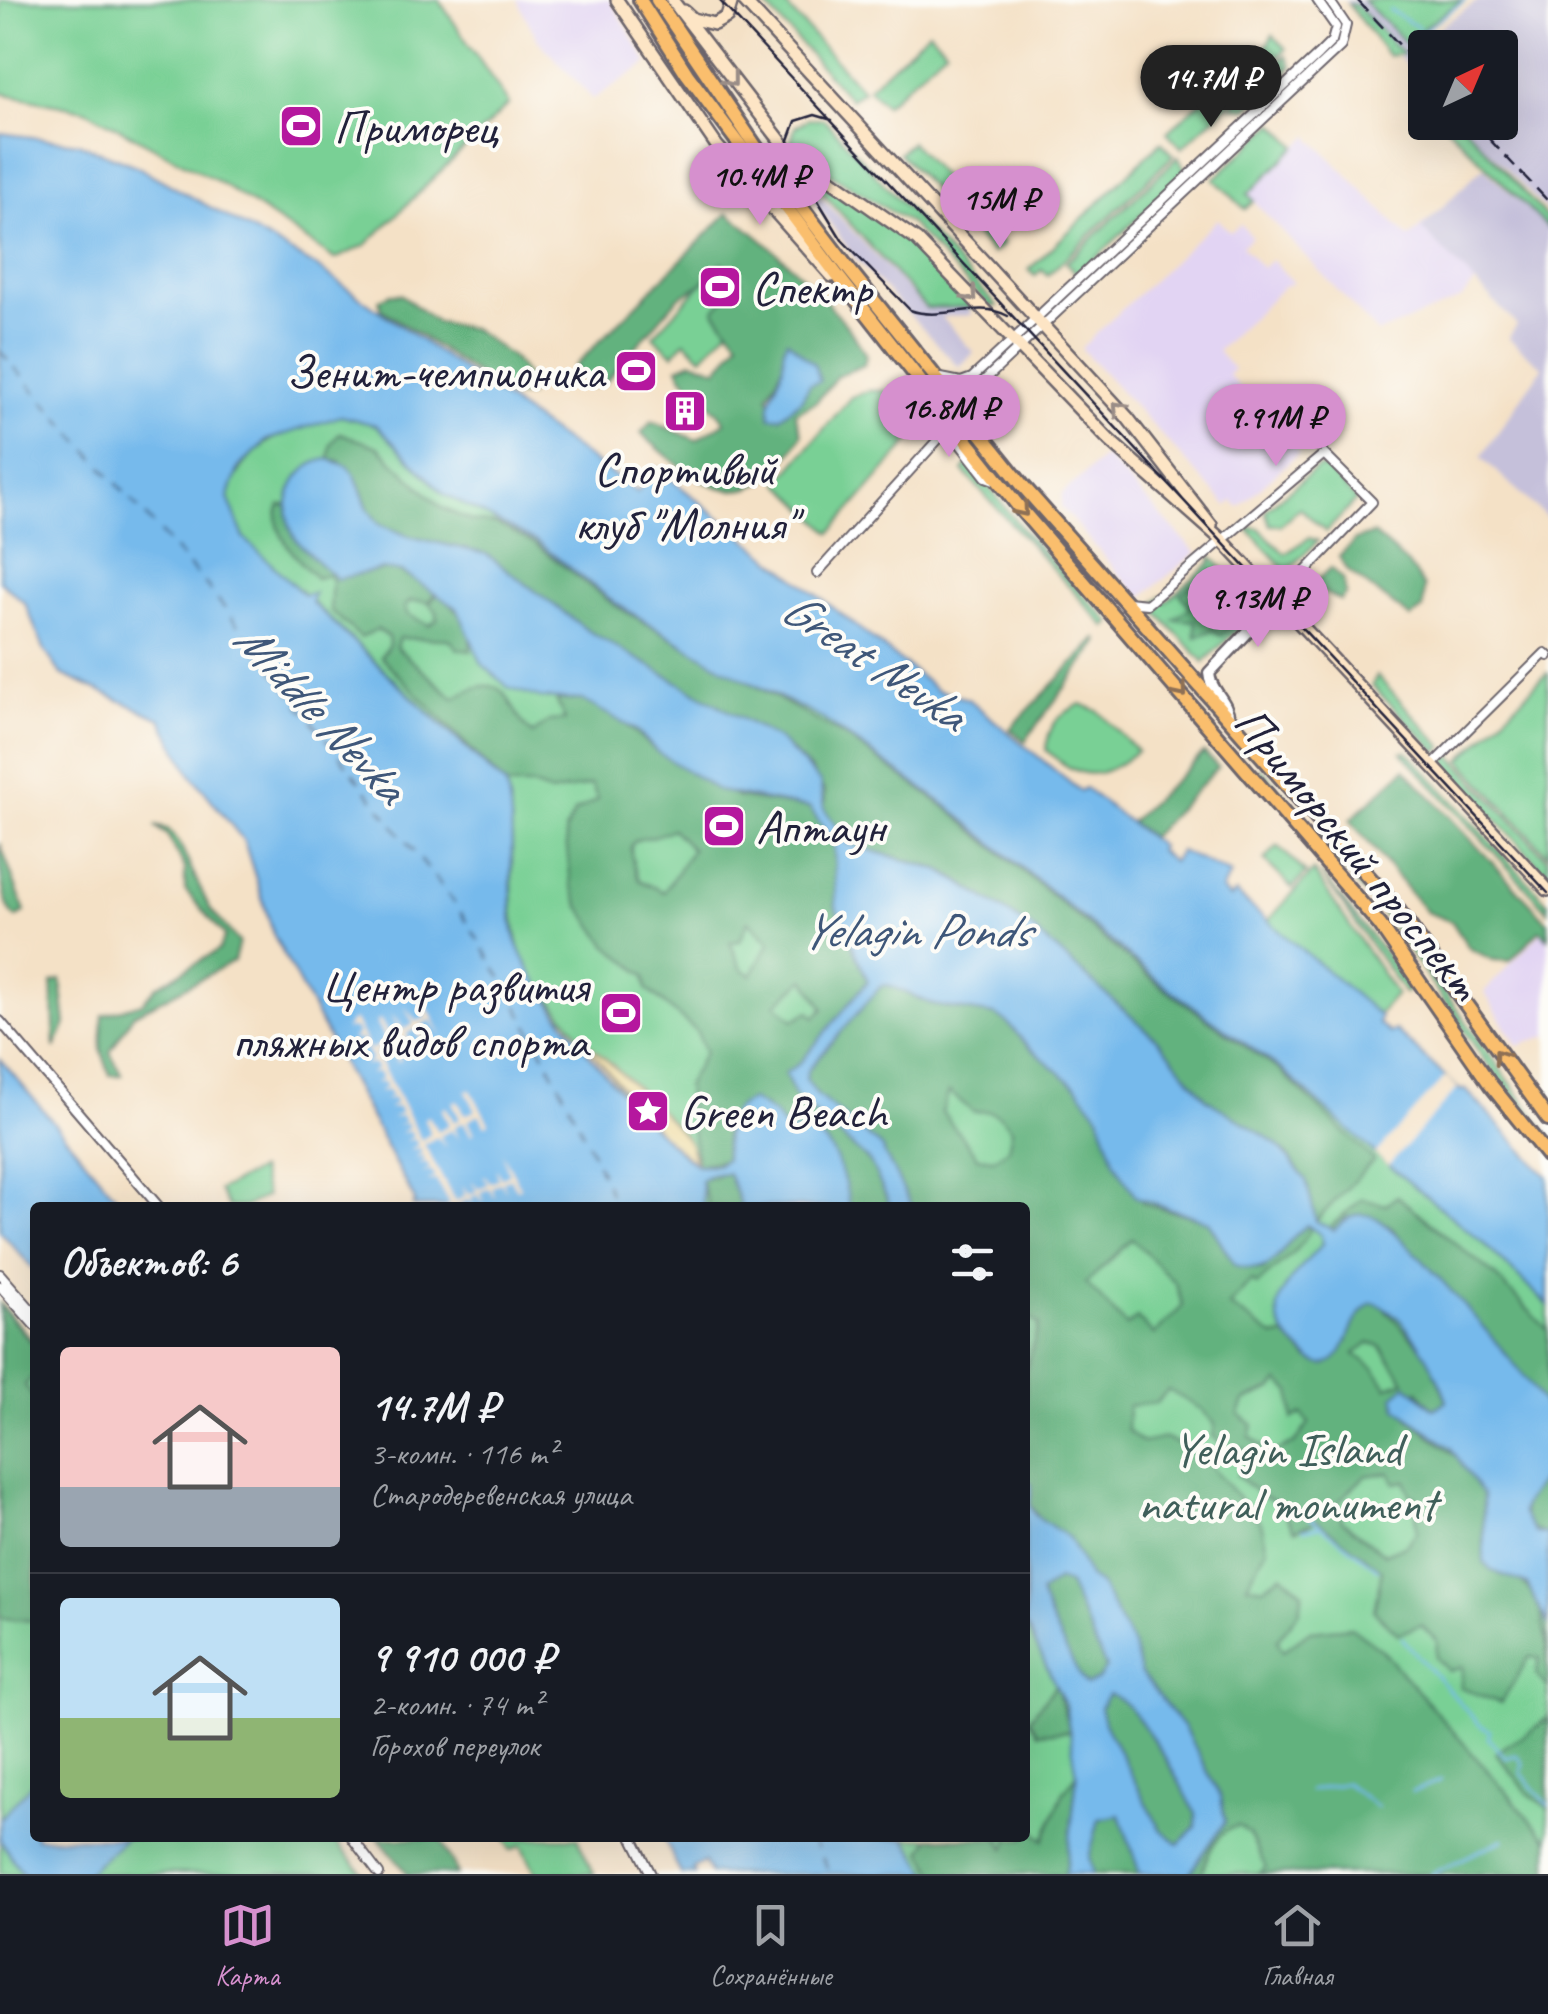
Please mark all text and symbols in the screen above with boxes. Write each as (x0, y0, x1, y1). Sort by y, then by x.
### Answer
north arrow (1408, 30, 1518, 140)
map controls (1408, 30, 1518, 140)
pin: 14.7M ₽ (1119, 45, 1303, 130)
text: 14.7M ₽ (1162, 57, 1260, 98)
one-way arrow (719, 69, 736, 87)
place label: Приморец (334, 97, 499, 157)
sports icon: Приморец (278, 103, 324, 149)
pin: 10.4M ₽ (668, 143, 852, 228)
text: 10.4M ₽ (711, 155, 809, 196)
pin: 15M ₽ (930, 166, 1070, 251)
text: 15M ₽ (962, 178, 1038, 219)
place label: Спектр (752, 258, 874, 318)
sports icon: Спектр (697, 264, 743, 310)
one-way arrow (959, 284, 977, 302)
place label: Зенит-чемпионика (286, 342, 607, 402)
sports icon: Зенит-чемпионика (613, 348, 659, 394)
pin: 16.8M ₽ (857, 375, 1041, 460)
pin: 9.91M ₽ (1184, 384, 1368, 469)
text: 16.8M ₽ (900, 387, 998, 428)
building icon: Спортивый клуб "Молния" (662, 388, 708, 434)
text: 9.91M ₽ (1228, 396, 1324, 437)
one-way arrow (1113, 402, 1131, 420)
place label: Спортивый клуб "Молния" (574, 439, 805, 554)
one-way arrow (1011, 498, 1029, 516)
pin: 9.13M ₽ (1166, 565, 1350, 650)
water label: Great Nevka (770, 576, 982, 747)
text: 9.13M ₽ (1210, 577, 1306, 618)
water label: Middle Nevka (221, 608, 423, 819)
one-way arrow (1169, 680, 1187, 698)
street label: Приморский проспект (1221, 693, 1496, 1013)
place label: Аптаун (756, 797, 888, 857)
sports icon: Аптаун (701, 803, 747, 849)
water label: Yelagin Ponds (801, 899, 1037, 962)
place label: Центр развития пляжных видов спорта (232, 956, 591, 1071)
sports icon: Центр развития пляжных видов спорта (598, 990, 644, 1036)
one-way arrow (1494, 1048, 1512, 1067)
place label: Green Beach (680, 1082, 889, 1142)
place icon: Green Beach (625, 1088, 671, 1134)
icon: filters (945, 1235, 1000, 1290)
text: Объектов: 6 (60, 1236, 237, 1289)
text: 14.7M ₽ (370, 1380, 497, 1433)
icon: home (140, 1387, 260, 1507)
park label: Yelagin Island natural monument (1138, 1419, 1442, 1534)
text: 3-комн. · 116 m² (370, 1433, 557, 1474)
text: Стародеревенская улица (370, 1474, 632, 1515)
text: 9 910 000 ₽ (370, 1631, 554, 1684)
icon: home (140, 1638, 260, 1758)
text: 2-комн. · 74 m² (370, 1684, 542, 1725)
text: Горохов переулок (370, 1725, 539, 1766)
tab: Карта (215, 1898, 279, 1993)
tab: Сохранённые (710, 1898, 832, 1993)
tab: Главная (1262, 1898, 1333, 1993)

